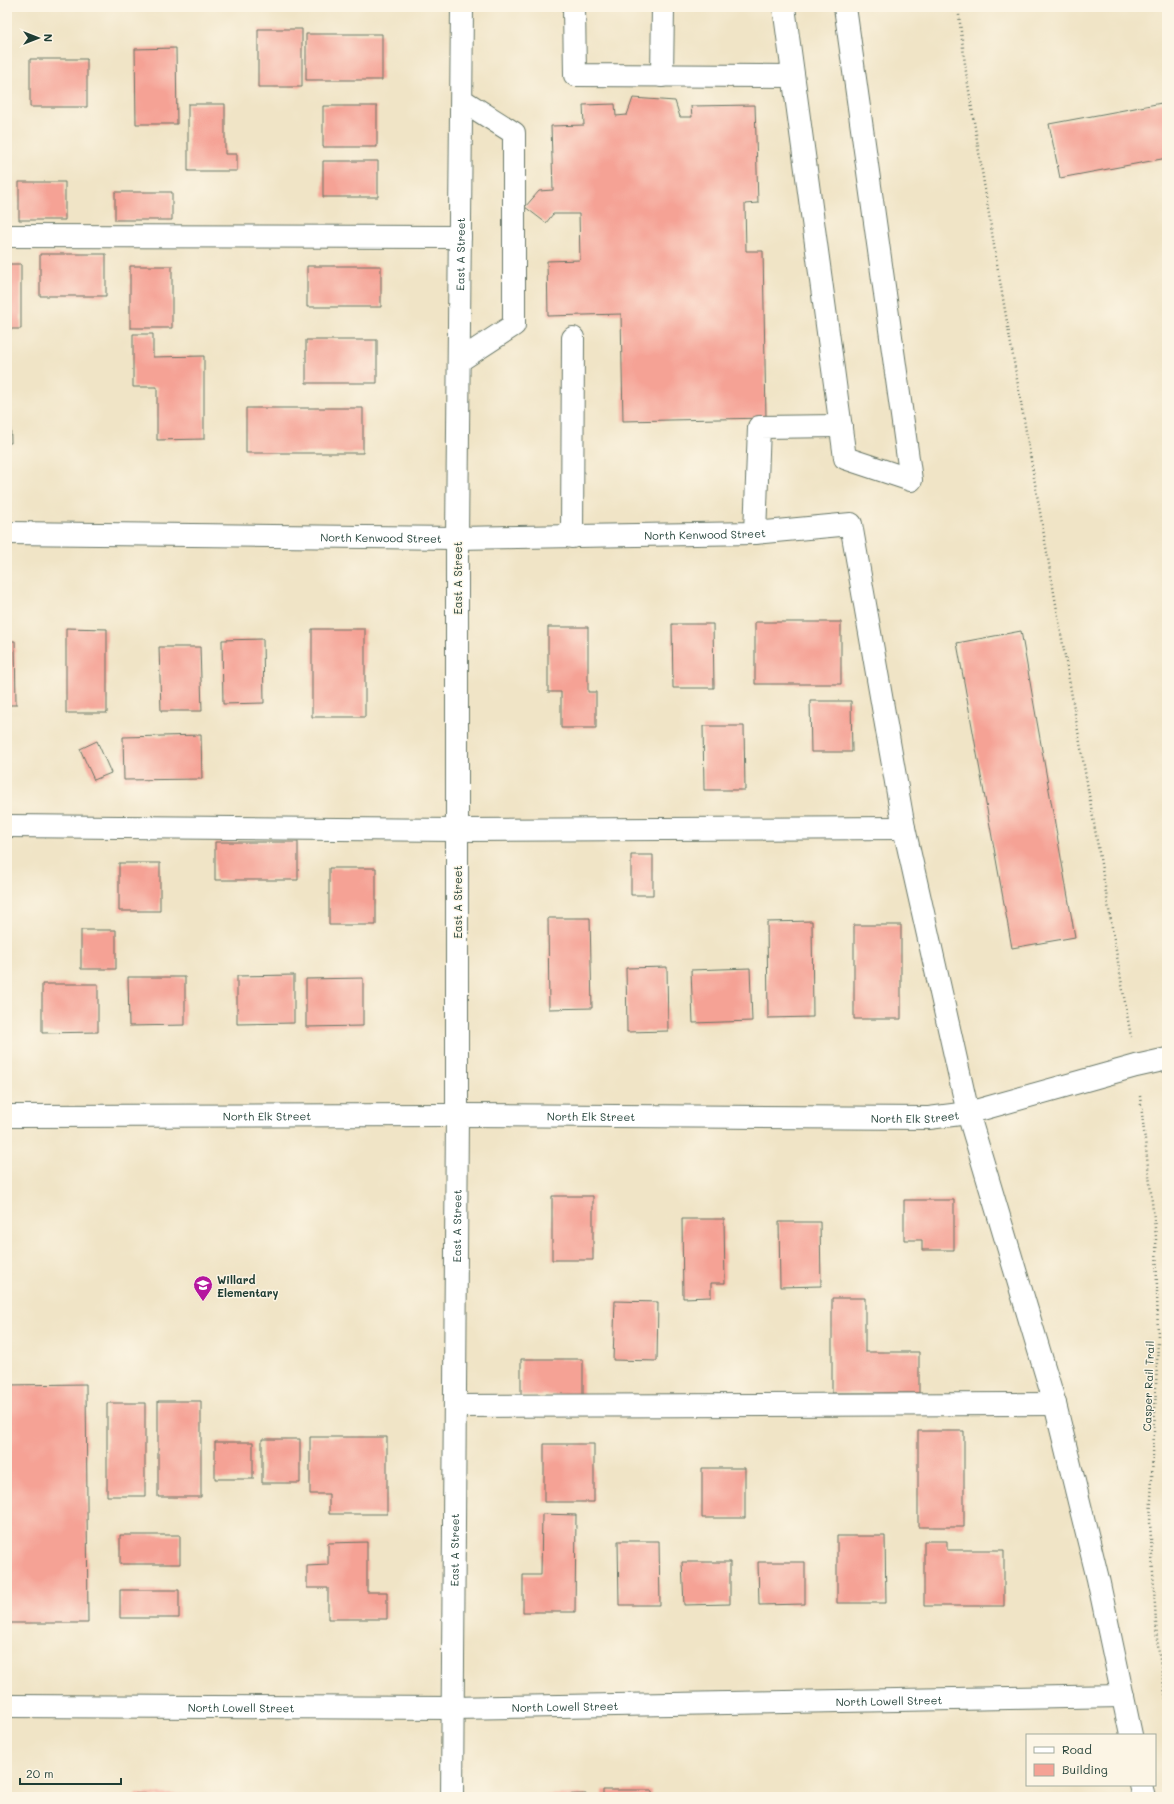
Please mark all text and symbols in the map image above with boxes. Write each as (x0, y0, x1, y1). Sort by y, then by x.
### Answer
north arrow (18, 18, 58, 58)
text: N (41, 34, 56, 42)
street label: East A Street (452, 217, 468, 291)
street label: North Kenwood Street (644, 525, 767, 542)
street label: North Kenwood Street (320, 529, 442, 545)
street label: East A Street (450, 541, 465, 615)
street label: East A Street (450, 865, 465, 939)
street label: North Elk Street (871, 1107, 960, 1126)
street label: North Elk Street (223, 1108, 311, 1123)
street label: North Elk Street (547, 1108, 635, 1124)
street label: East A Street (448, 1189, 464, 1263)
place label: Willard Elementary (217, 1272, 279, 1300)
school or university icon: Willard Elementary (192, 1274, 214, 1302)
street label: Casper Rail Trail (1139, 1340, 1157, 1432)
street label: East A Street (446, 1513, 462, 1587)
street label: North Lowell Street (836, 1692, 942, 1709)
street label: North Lowell Street (512, 1698, 619, 1714)
street label: North Lowell Street (188, 1699, 294, 1715)
legend (1026, 1734, 1156, 1786)
text: Road (1062, 1741, 1092, 1757)
scale bar (20, 1760, 121, 1786)
text: Building (1062, 1761, 1108, 1777)
text: 20 m (26, 1765, 54, 1781)

